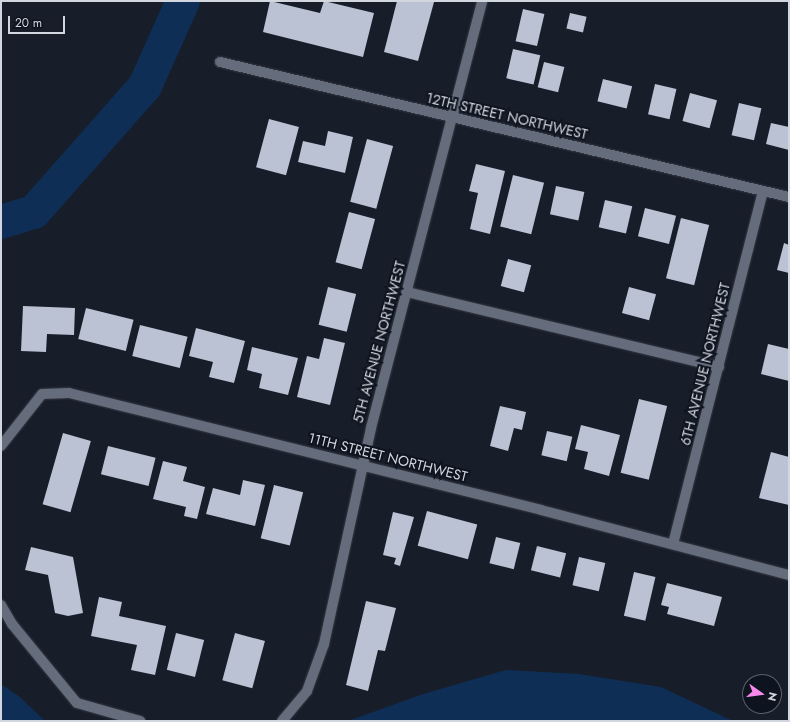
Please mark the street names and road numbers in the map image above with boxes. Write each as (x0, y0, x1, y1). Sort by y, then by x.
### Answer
street label: 12TH STREET NORTHWEST (425, 89, 589, 143)
street label: 5TH AVENUE NORTHWEST (349, 259, 409, 425)
street label: 6TH AVENUE NORTHWEST (677, 281, 733, 447)
street label: 11TH STREET NORTHWEST (307, 429, 469, 485)

